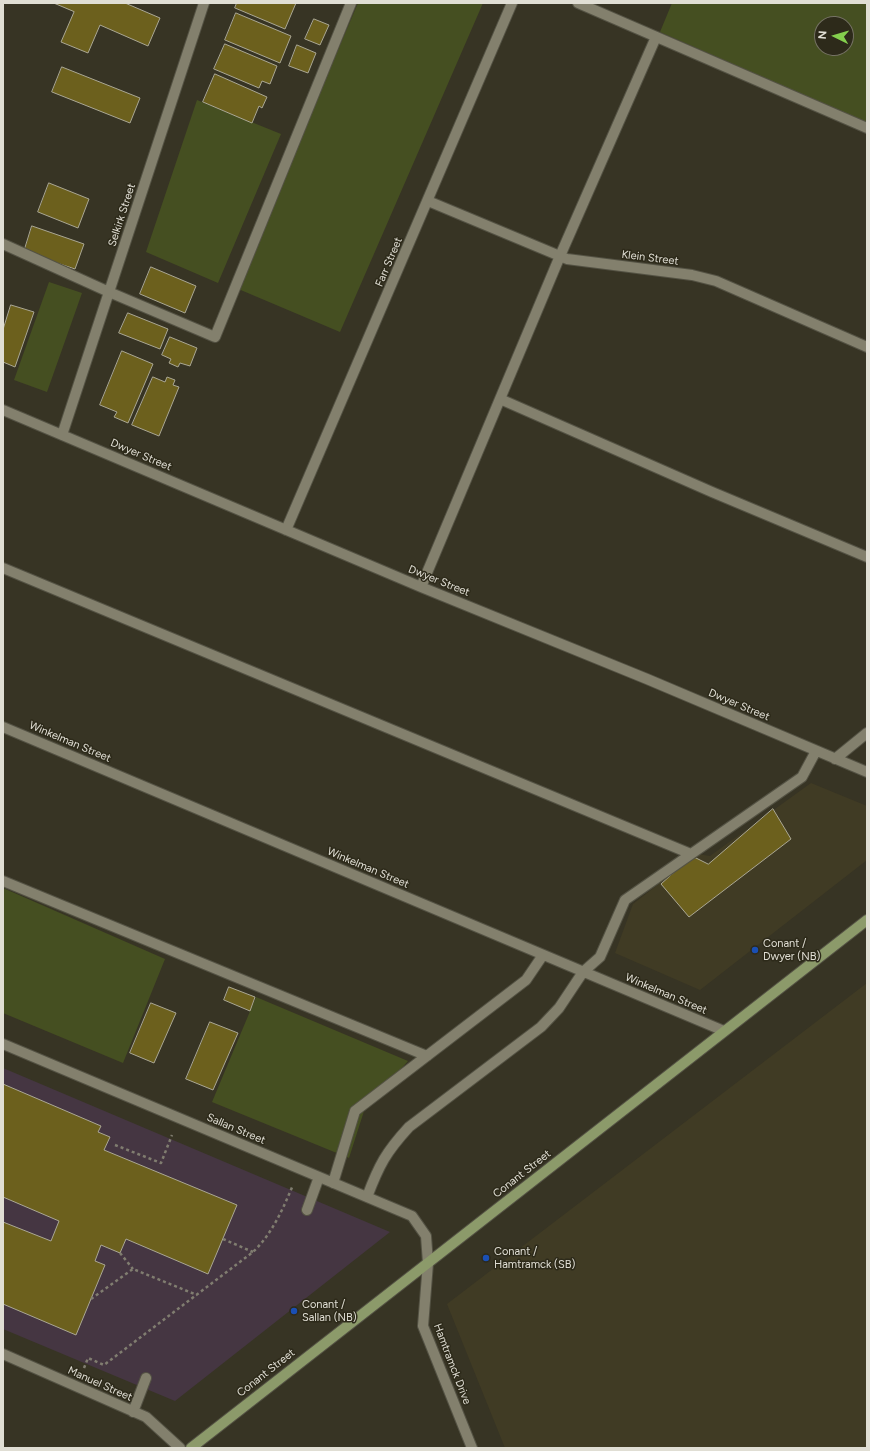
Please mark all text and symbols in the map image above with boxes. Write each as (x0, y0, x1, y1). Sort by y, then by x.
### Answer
north arrow (814, 16, 854, 56)
text: N (816, 30, 829, 40)
street label: Selkirk Street (106, 182, 138, 248)
street label: Farr Street (373, 235, 405, 289)
street label: Klein Street (621, 248, 679, 268)
street label: Dwyer Street (108, 436, 174, 474)
street label: Dwyer Street (406, 563, 472, 599)
street label: Dwyer Street (706, 686, 772, 724)
street label: Winkelman Street (27, 719, 113, 765)
street label: Winkelman Street (325, 845, 411, 891)
place label: Conant / Dwyer (NB) (763, 937, 820, 963)
marker: Conant / Dwyer (NB) (750, 945, 760, 955)
street label: Winkelman Street (623, 971, 709, 1017)
street label: Sallan Street (205, 1111, 267, 1147)
street label: Conant Street (490, 1147, 554, 1201)
place label: Conant / Hamtramck (SB) (494, 1245, 575, 1271)
marker: Conant / Hamtramck (SB) (481, 1253, 491, 1263)
place label: Conant / Sallan (NB) (302, 1298, 357, 1324)
marker: Conant / Sallan (NB) (289, 1306, 299, 1316)
street label: Hamtramck Drive (431, 1322, 473, 1406)
street label: Conant Street (234, 1346, 298, 1400)
street label: Manuel Street (66, 1364, 134, 1404)

